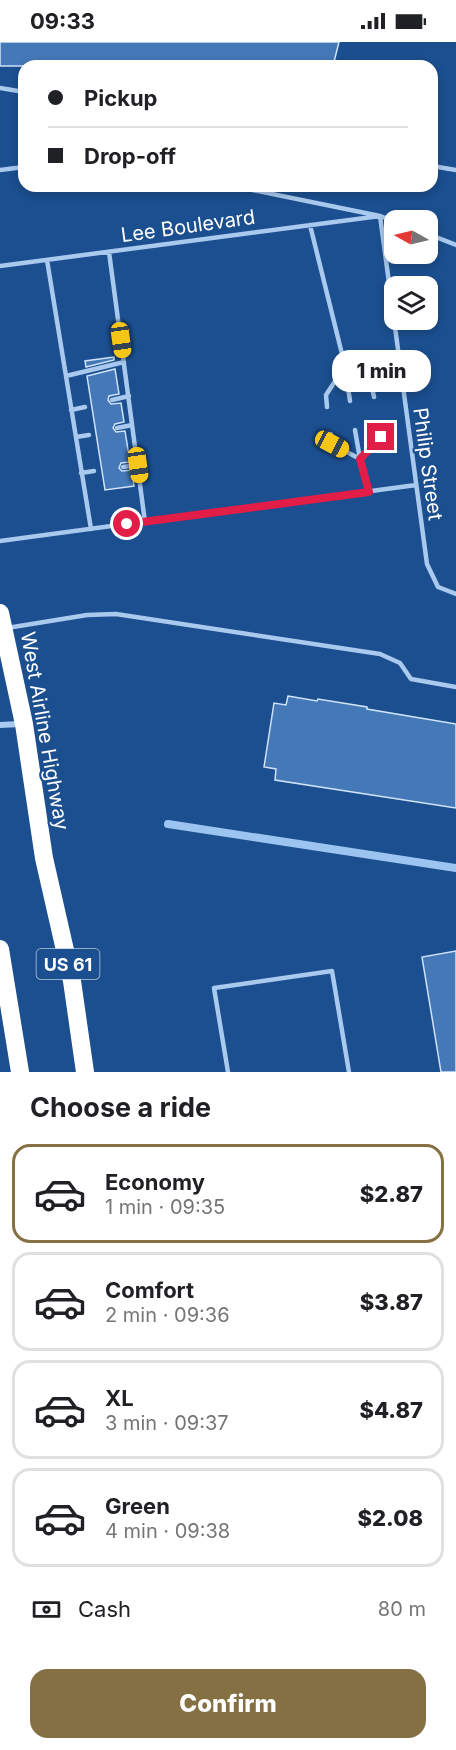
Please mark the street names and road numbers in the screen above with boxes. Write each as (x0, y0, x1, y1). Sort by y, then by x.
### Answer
street label: Lee Boulevard (119, 205, 257, 247)
street label: Philip Street (408, 406, 448, 522)
street label: West Airline Highway (16, 630, 74, 832)
road number: US 61 (36, 949, 100, 979)

